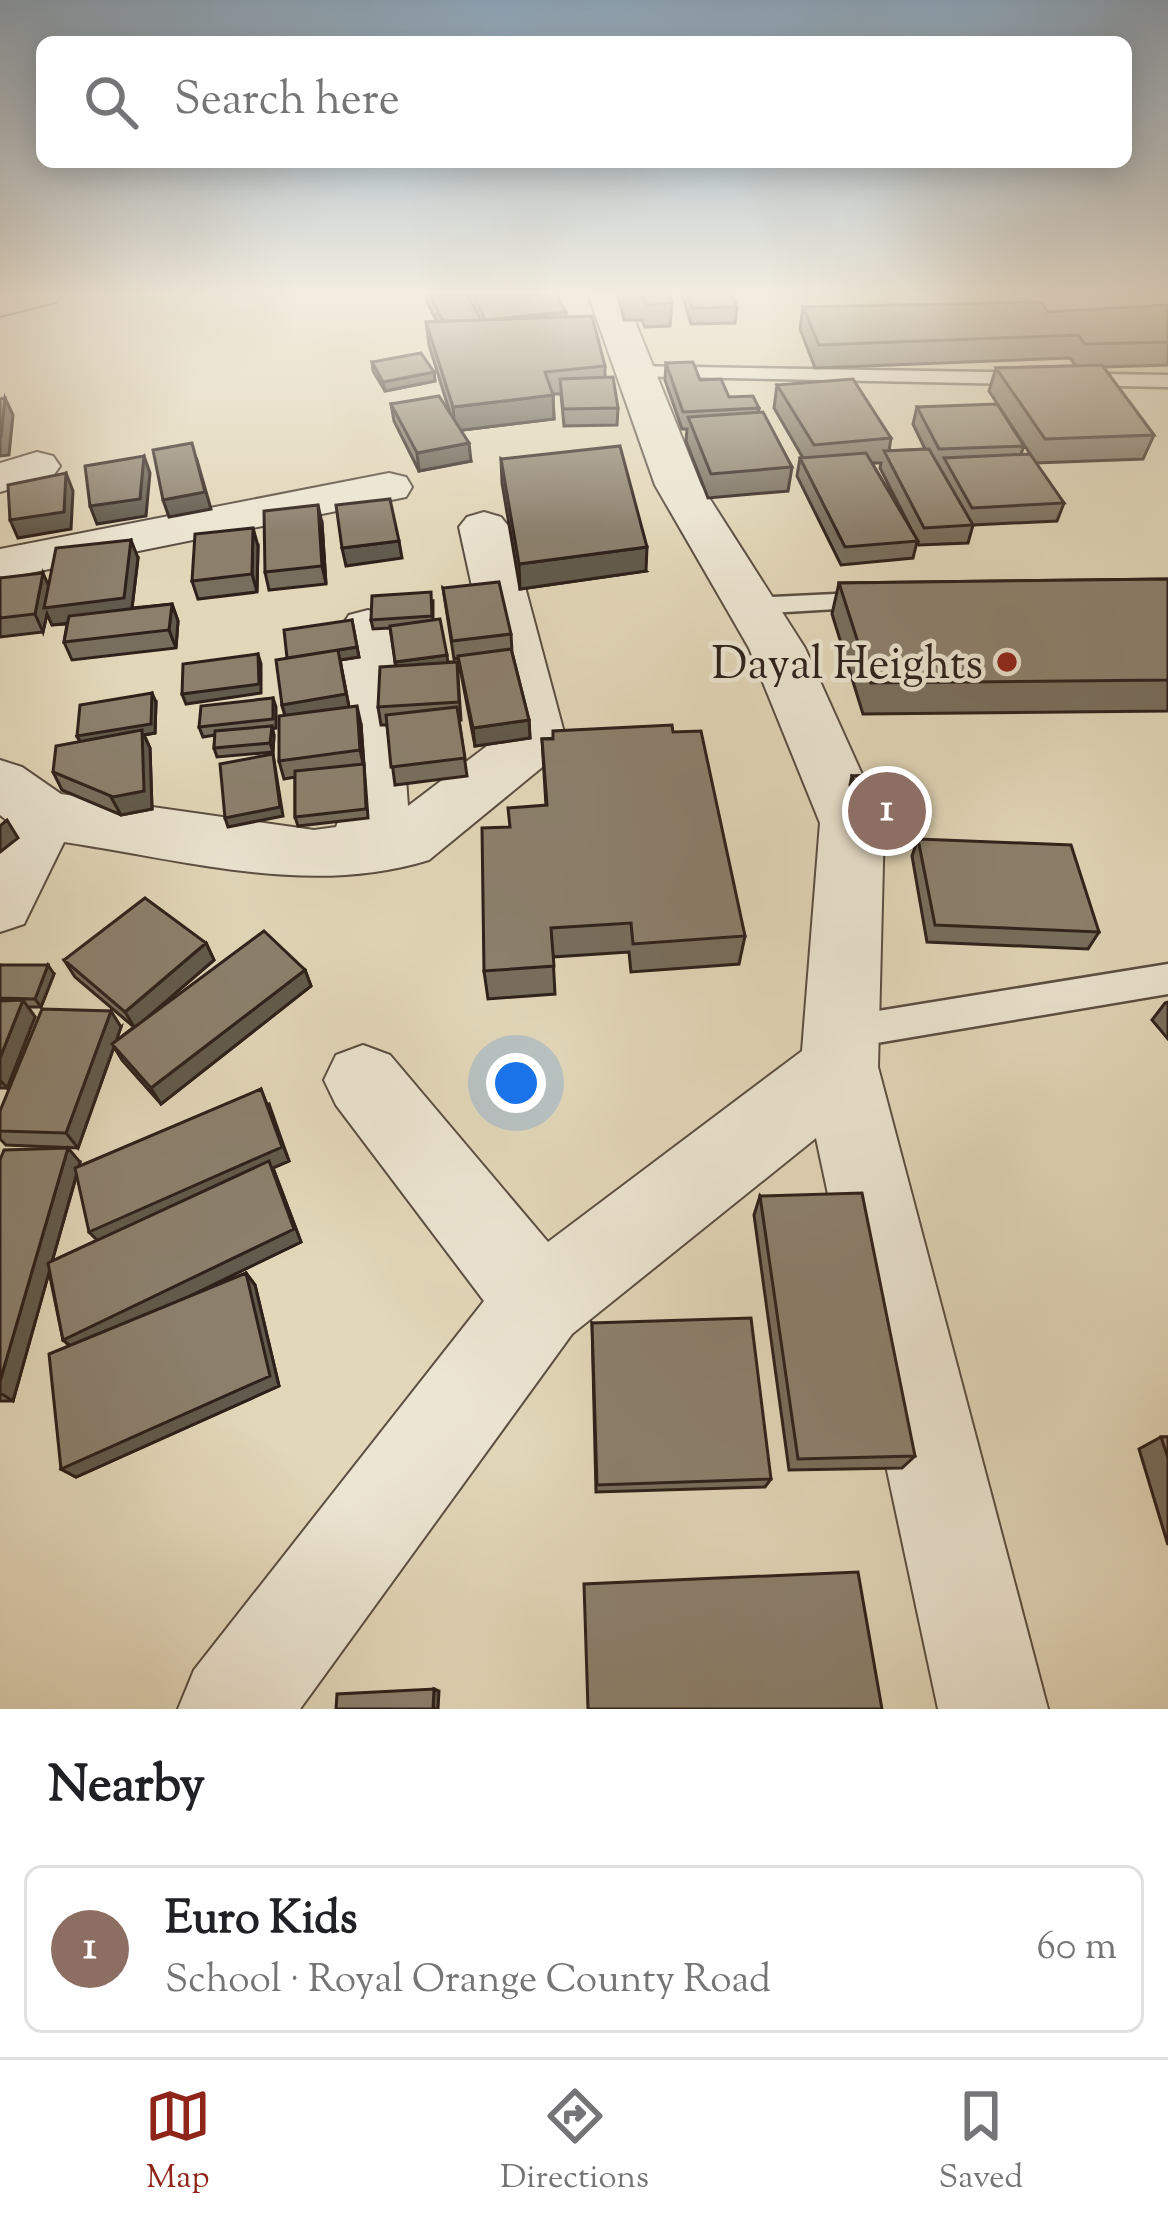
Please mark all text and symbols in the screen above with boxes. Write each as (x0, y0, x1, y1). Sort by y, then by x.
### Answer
search box (36, 36, 1132, 168)
icon: search (78, 69, 144, 135)
text: Search here (174, 70, 400, 135)
place label: Dayal Heights (712, 635, 983, 700)
marker: Dayal Heights (994, 649, 1020, 675)
pin: 1 (848, 766, 926, 856)
your location (486, 1053, 546, 1113)
text: Nearby (48, 1751, 205, 1824)
text: Euro Kids (165, 1889, 357, 1954)
text: 1 (83, 1921, 97, 1977)
text: 60 m (1036, 1921, 1117, 1977)
text: School · Royal Orange County Road (165, 1954, 771, 2010)
tab: Map (145, 2083, 211, 2203)
tab: Directions (500, 2083, 649, 2203)
tab: Saved (939, 2083, 1023, 2203)

